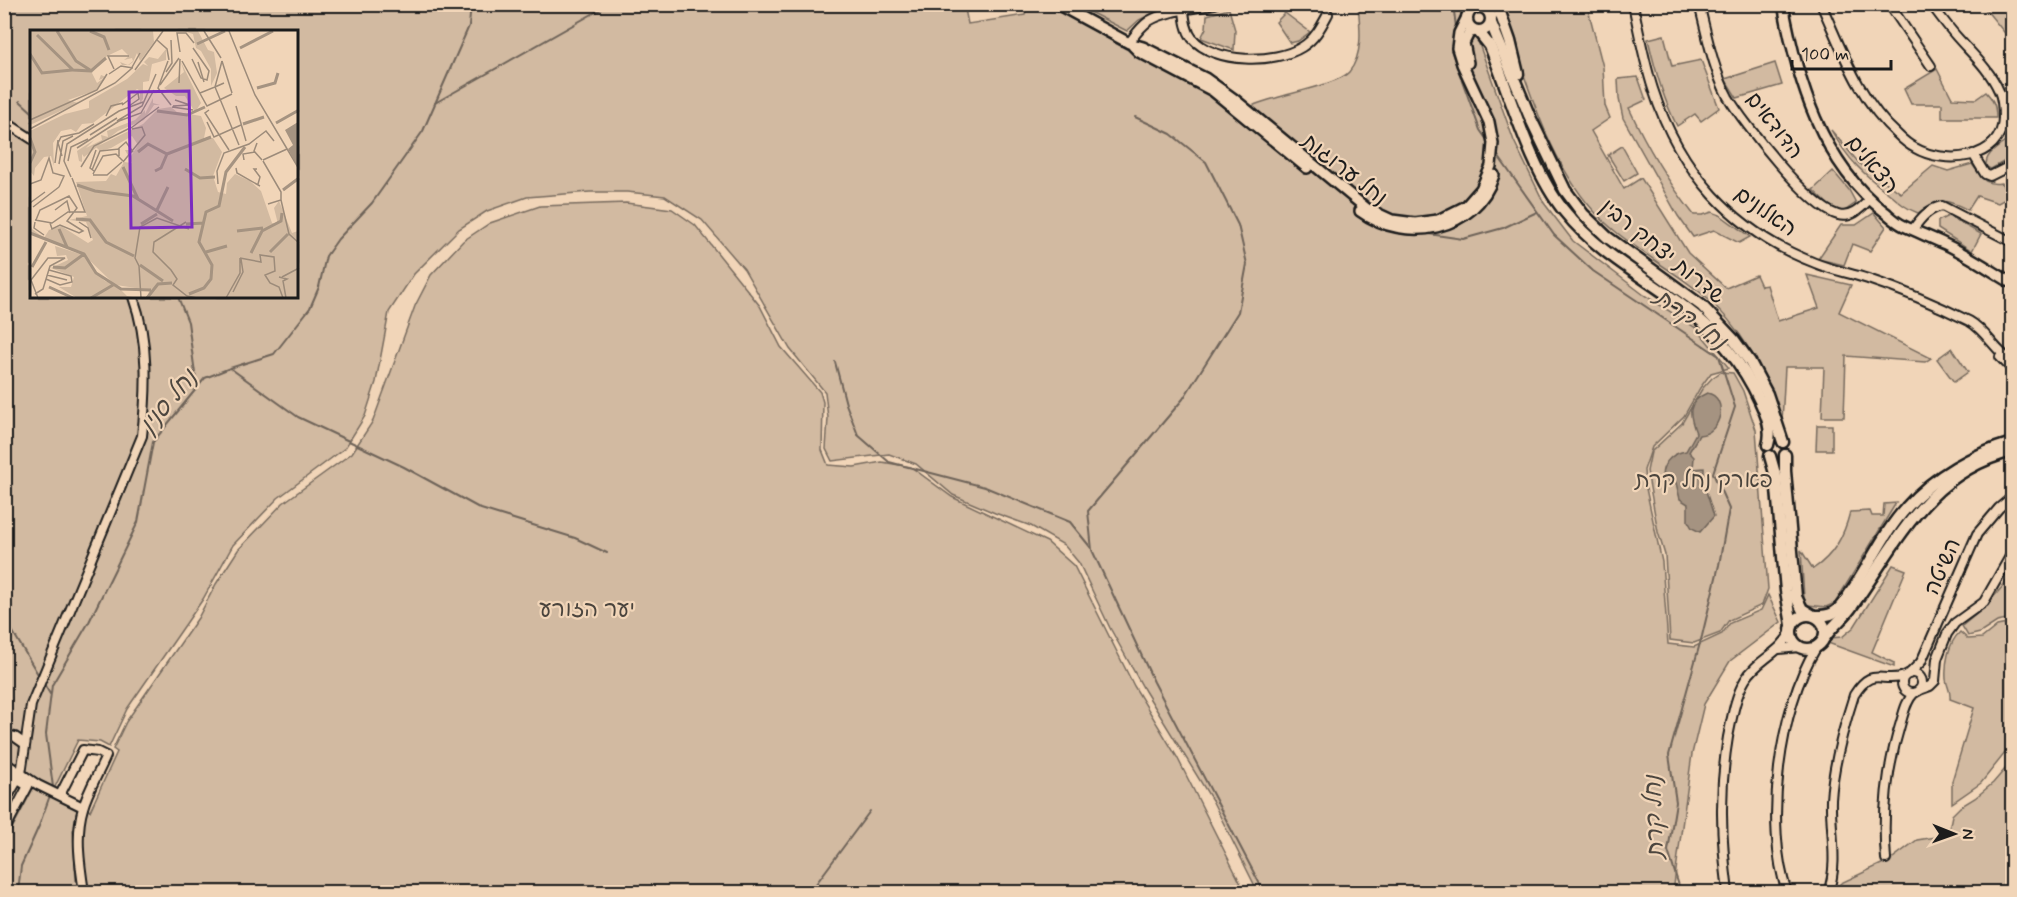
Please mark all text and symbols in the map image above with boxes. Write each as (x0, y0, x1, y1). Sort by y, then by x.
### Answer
inset map (30, 30, 298, 298)
scale bar (1792, 33, 1891, 71)
text: 100 m (1801, 43, 1849, 67)
street label: הדודאים (1739, 87, 1809, 165)
street label: נחל ערוגות (1294, 127, 1393, 212)
street label: הצאלים (1839, 130, 1905, 200)
street label: האלונים (1728, 181, 1802, 243)
street label: שדרות יצחק רבין (1594, 193, 1730, 311)
water label: נחל קרת (1646, 281, 1734, 359)
water label: נחל סנין (133, 362, 206, 440)
park label: פארק נחל קרת (1634, 467, 1773, 495)
street label: השיטה (1918, 534, 1968, 600)
park label: יער הזורע (539, 596, 635, 624)
water label: נחל קרת (1638, 773, 1672, 861)
north arrow (1924, 804, 1984, 864)
text: N (1957, 829, 1978, 840)

